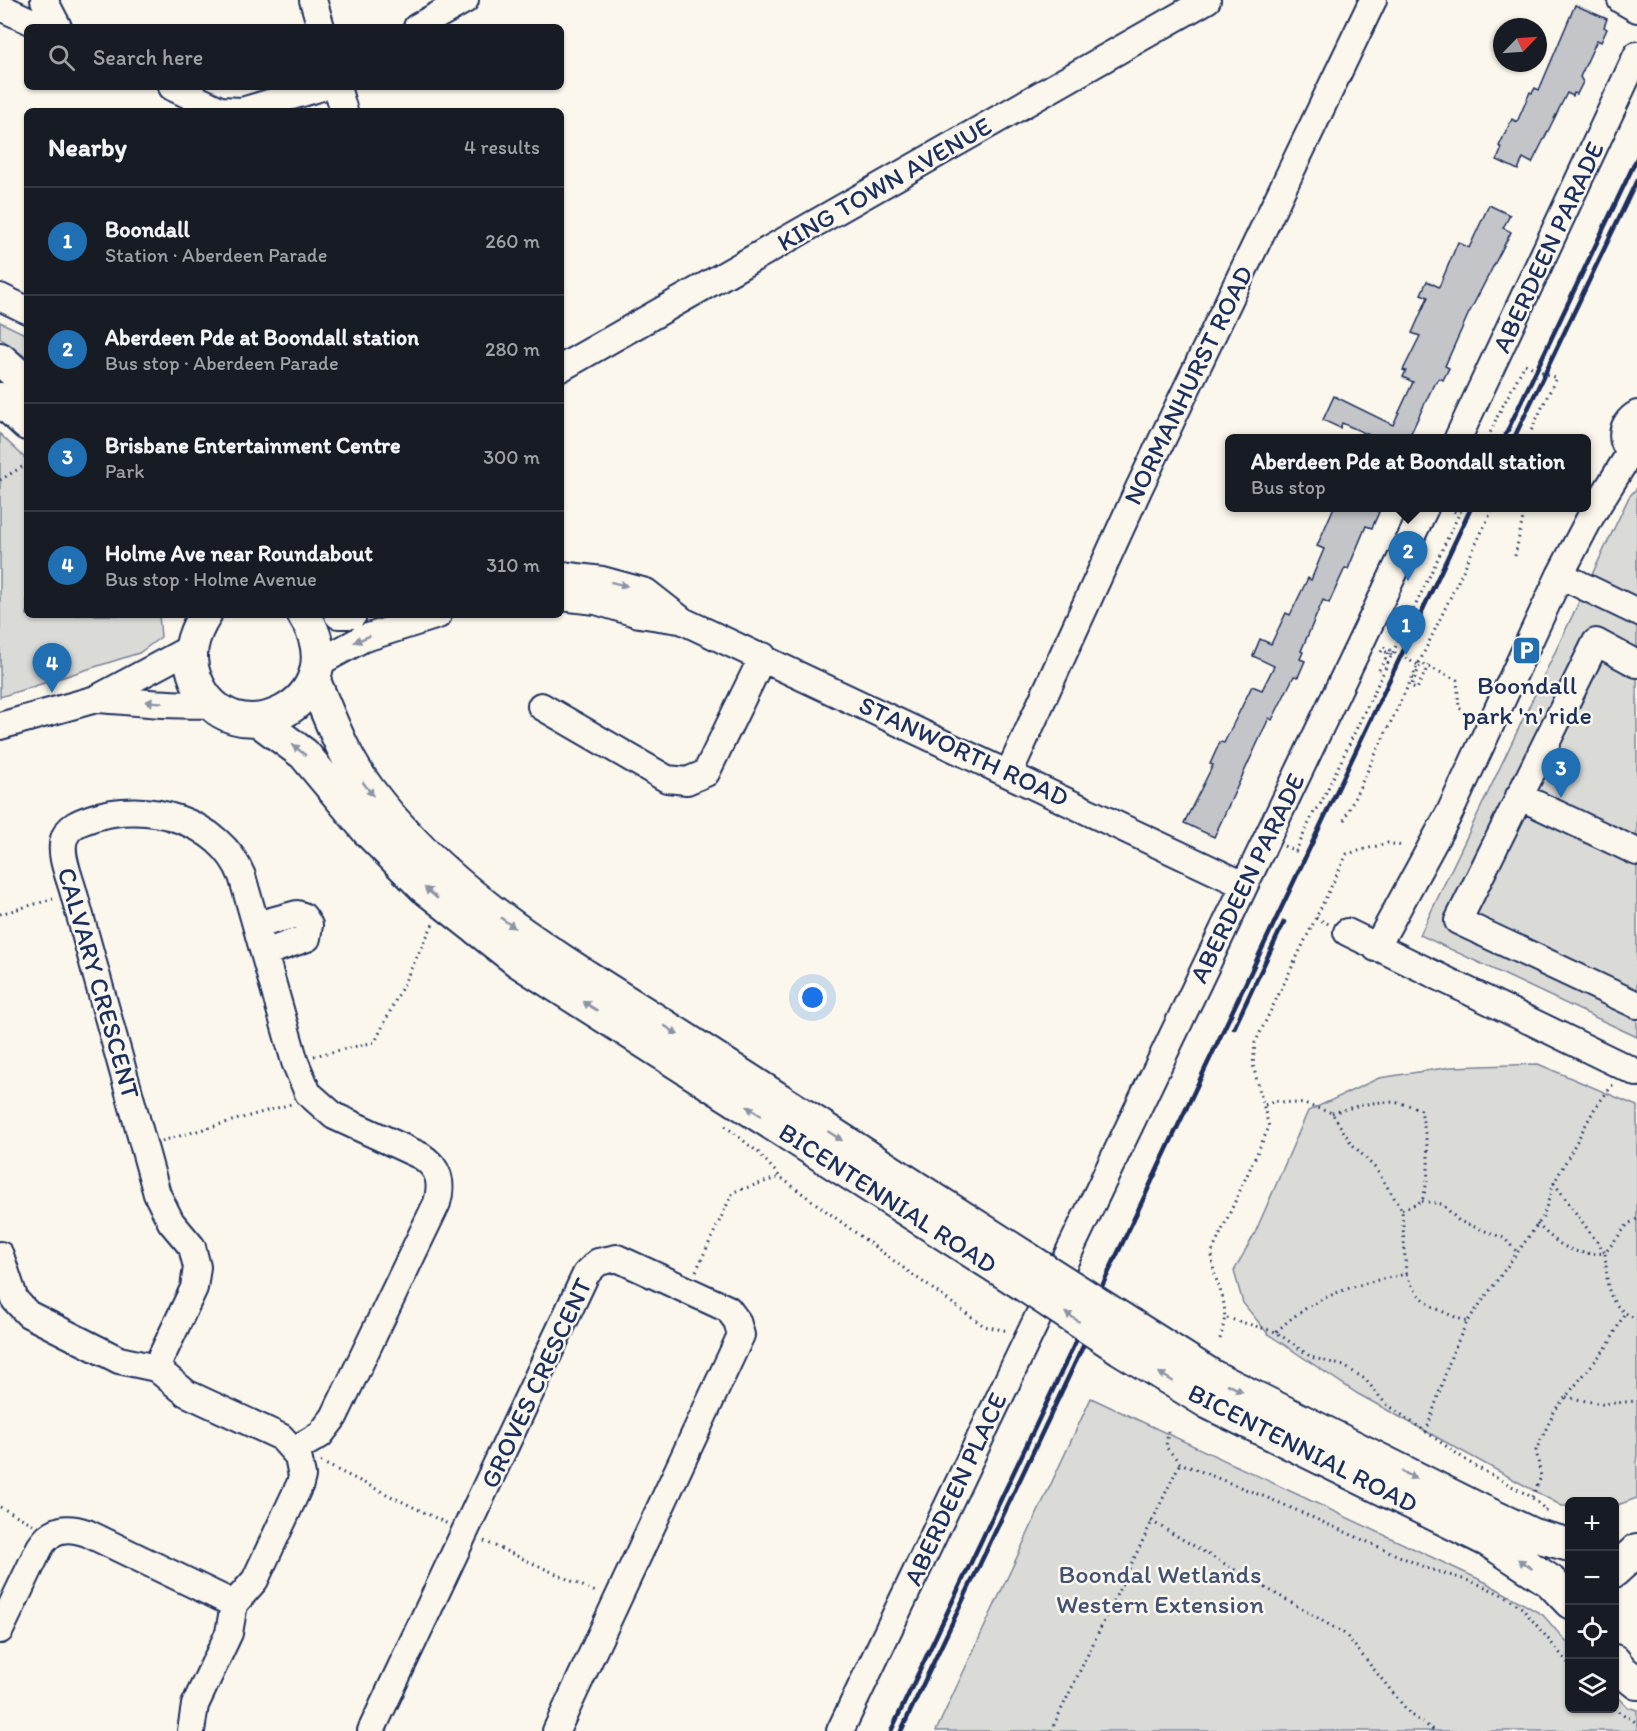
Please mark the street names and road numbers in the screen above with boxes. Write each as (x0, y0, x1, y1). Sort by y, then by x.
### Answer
street label: KING TOWN AVENUE (771, 110, 997, 258)
street label: ABERDEEN PARADE (1485, 136, 1611, 358)
street label: NORMANHURST ROAD (1116, 260, 1260, 510)
street label: STANWORTH ROAD (854, 688, 1074, 814)
street label: ABERDEEN PARADE (1182, 768, 1312, 988)
street label: CALVARY CRESCENT (51, 864, 147, 1103)
street label: BICENTENNIAL ROAD (773, 1116, 1003, 1280)
street label: GROVES CRESCENT (473, 1272, 599, 1493)
street label: BICENTENNIAL ROAD (1183, 1376, 1423, 1520)
street label: ABERDEEN PLACE (896, 1387, 1014, 1591)

